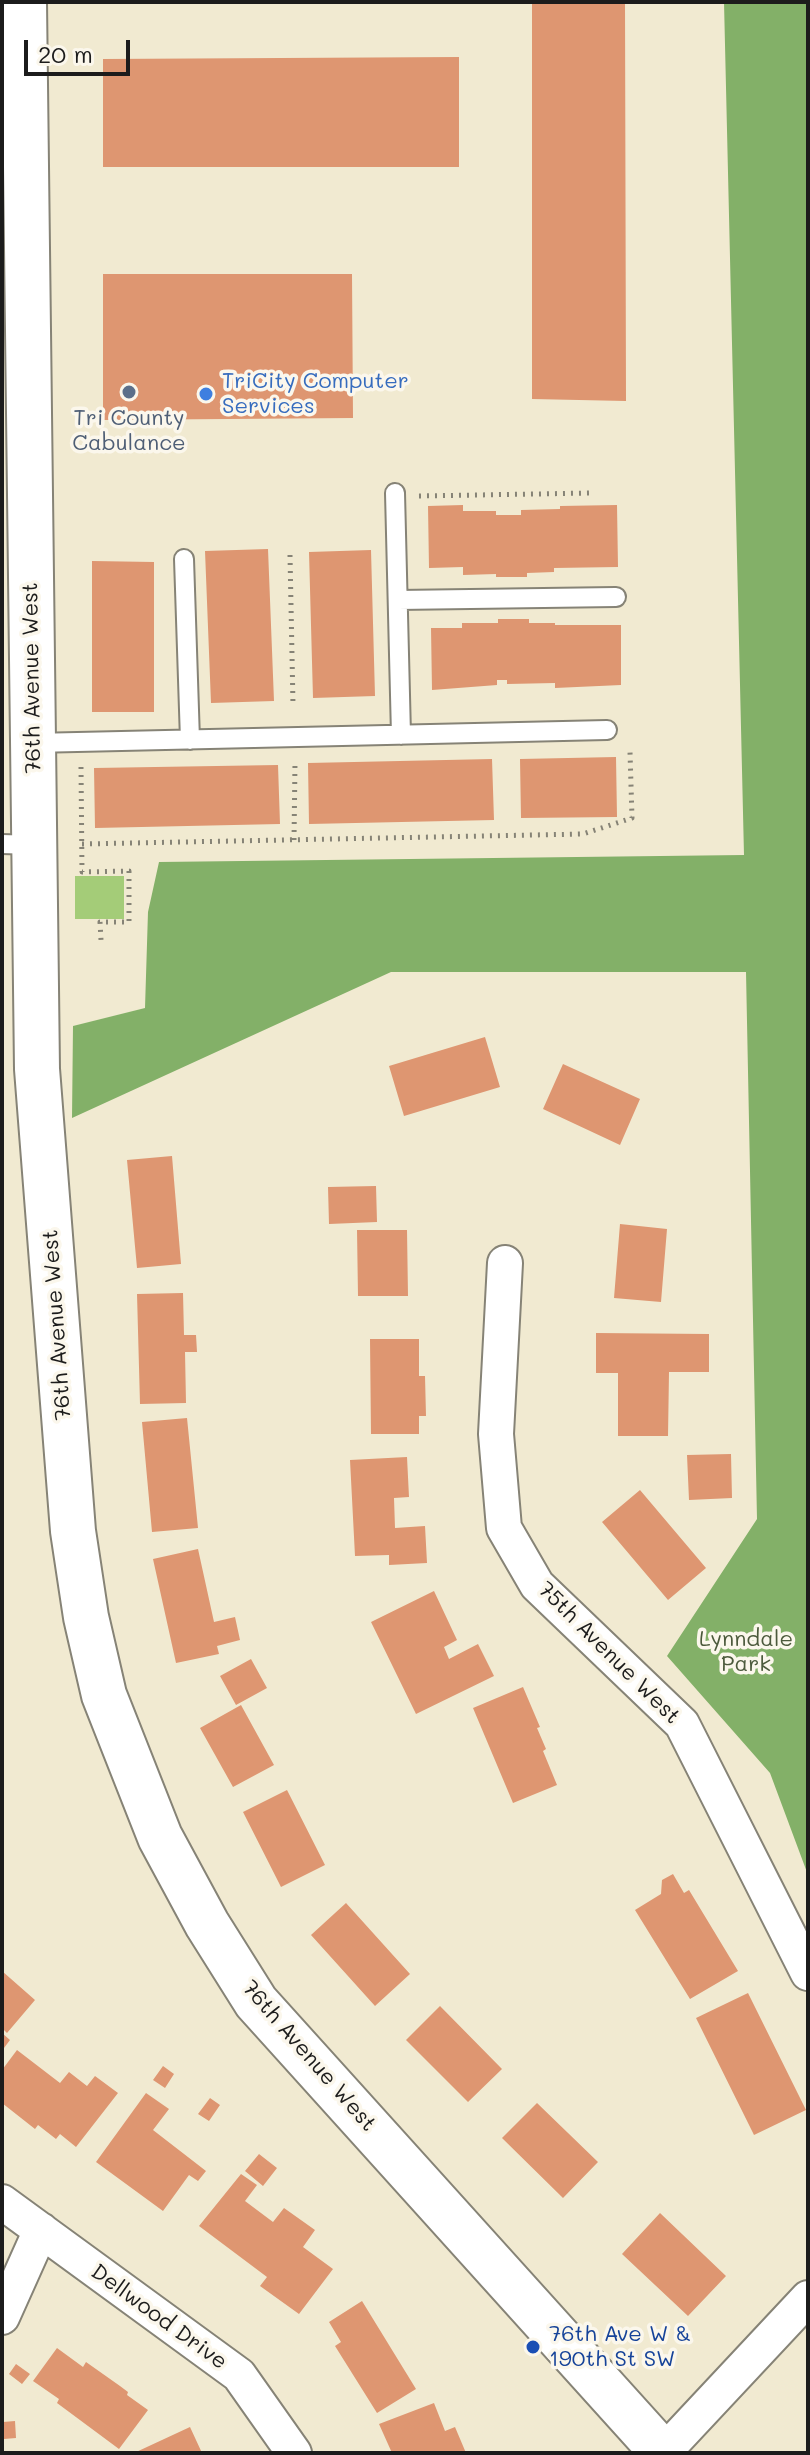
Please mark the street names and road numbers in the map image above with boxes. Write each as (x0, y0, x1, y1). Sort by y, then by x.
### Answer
street label: 76th Avenue West (17, 582, 47, 774)
street label: 76th Avenue West (37, 1229, 77, 1421)
street label: 75th Avenue West (532, 1576, 686, 1730)
street label: 76th Avenue West (236, 1975, 382, 2137)
street label: Dellwood Drive (86, 2259, 232, 2375)

